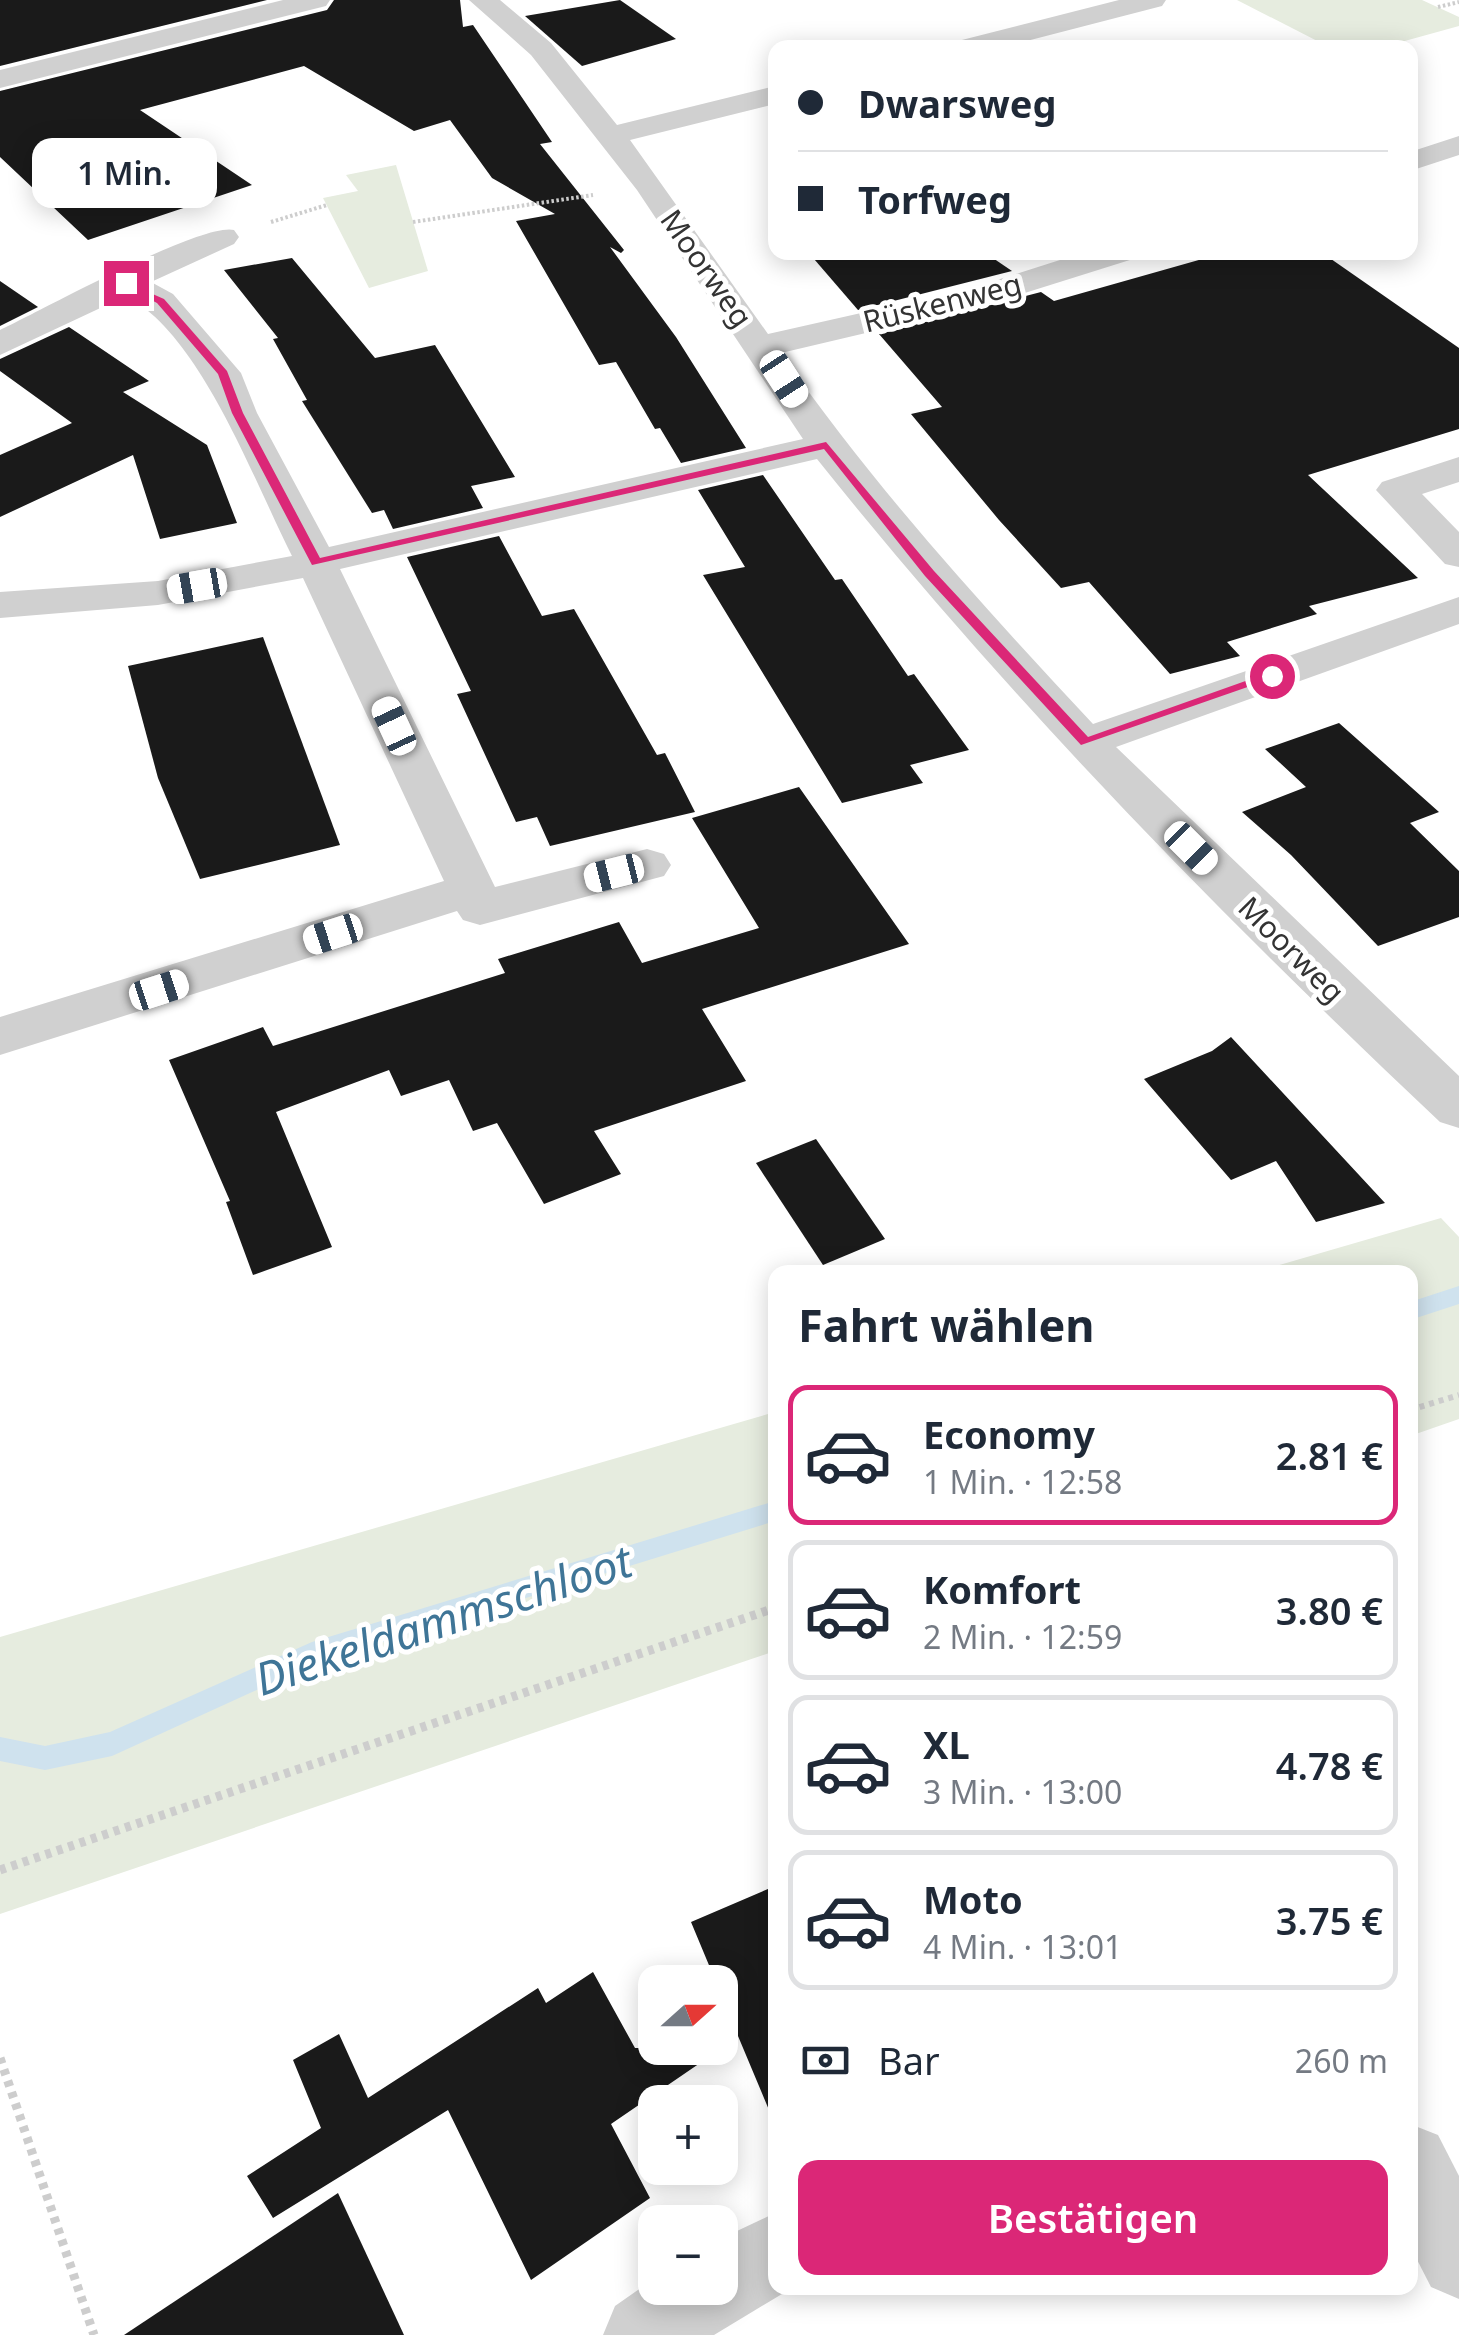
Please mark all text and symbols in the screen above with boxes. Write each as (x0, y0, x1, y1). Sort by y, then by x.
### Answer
text: Dwarsweg (858, 77, 1056, 129)
callout: 1 Min. (34, 138, 218, 208)
text: 1 Min. (77, 151, 172, 194)
text: Torfweg (858, 173, 1012, 225)
street label: Moorweg (652, 201, 762, 335)
route end (104, 261, 149, 306)
street label: Rüskenweg (858, 263, 1026, 341)
car (755, 346, 813, 412)
car (165, 566, 229, 606)
route start (1250, 654, 1295, 699)
car (368, 692, 420, 760)
car (1159, 816, 1223, 880)
car (581, 851, 647, 895)
street label: Moorweg (1230, 887, 1354, 1011)
car (300, 910, 366, 958)
car (126, 966, 192, 1014)
text: Fahrt wählen (798, 1294, 1095, 1355)
text: Economy (923, 1408, 1095, 1460)
icon: car (803, 1410, 893, 1500)
text: 2.81 € (1276, 1429, 1383, 1481)
text: 1 Min. · 12:58 (923, 1460, 1122, 1503)
water label: Diekeldammschloot (247, 1529, 641, 1709)
text: Komfort (923, 1563, 1081, 1615)
icon: car (803, 1565, 893, 1655)
text: 3.80 € (1276, 1584, 1383, 1636)
text: 2 Min. · 12:59 (923, 1615, 1122, 1658)
text: XL (923, 1718, 970, 1770)
icon: car (803, 1720, 893, 1810)
text: 4.78 € (1276, 1739, 1383, 1791)
text: 3 Min. · 13:00 (923, 1770, 1122, 1813)
text: Moto (923, 1873, 1023, 1925)
icon: car (803, 1875, 893, 1965)
text: 3.75 € (1276, 1894, 1383, 1946)
text: 4 Min. · 13:01 (923, 1925, 1122, 1968)
north arrow (638, 1965, 738, 2065)
map controls (638, 1965, 738, 2305)
icon: cash (798, 2033, 853, 2088)
text: Bar (878, 2034, 940, 2086)
text: 260 m (1295, 2039, 1388, 2082)
button: + (638, 2085, 738, 2185)
button: Bestätigen (798, 2160, 1388, 2275)
button: − (638, 2205, 738, 2305)

